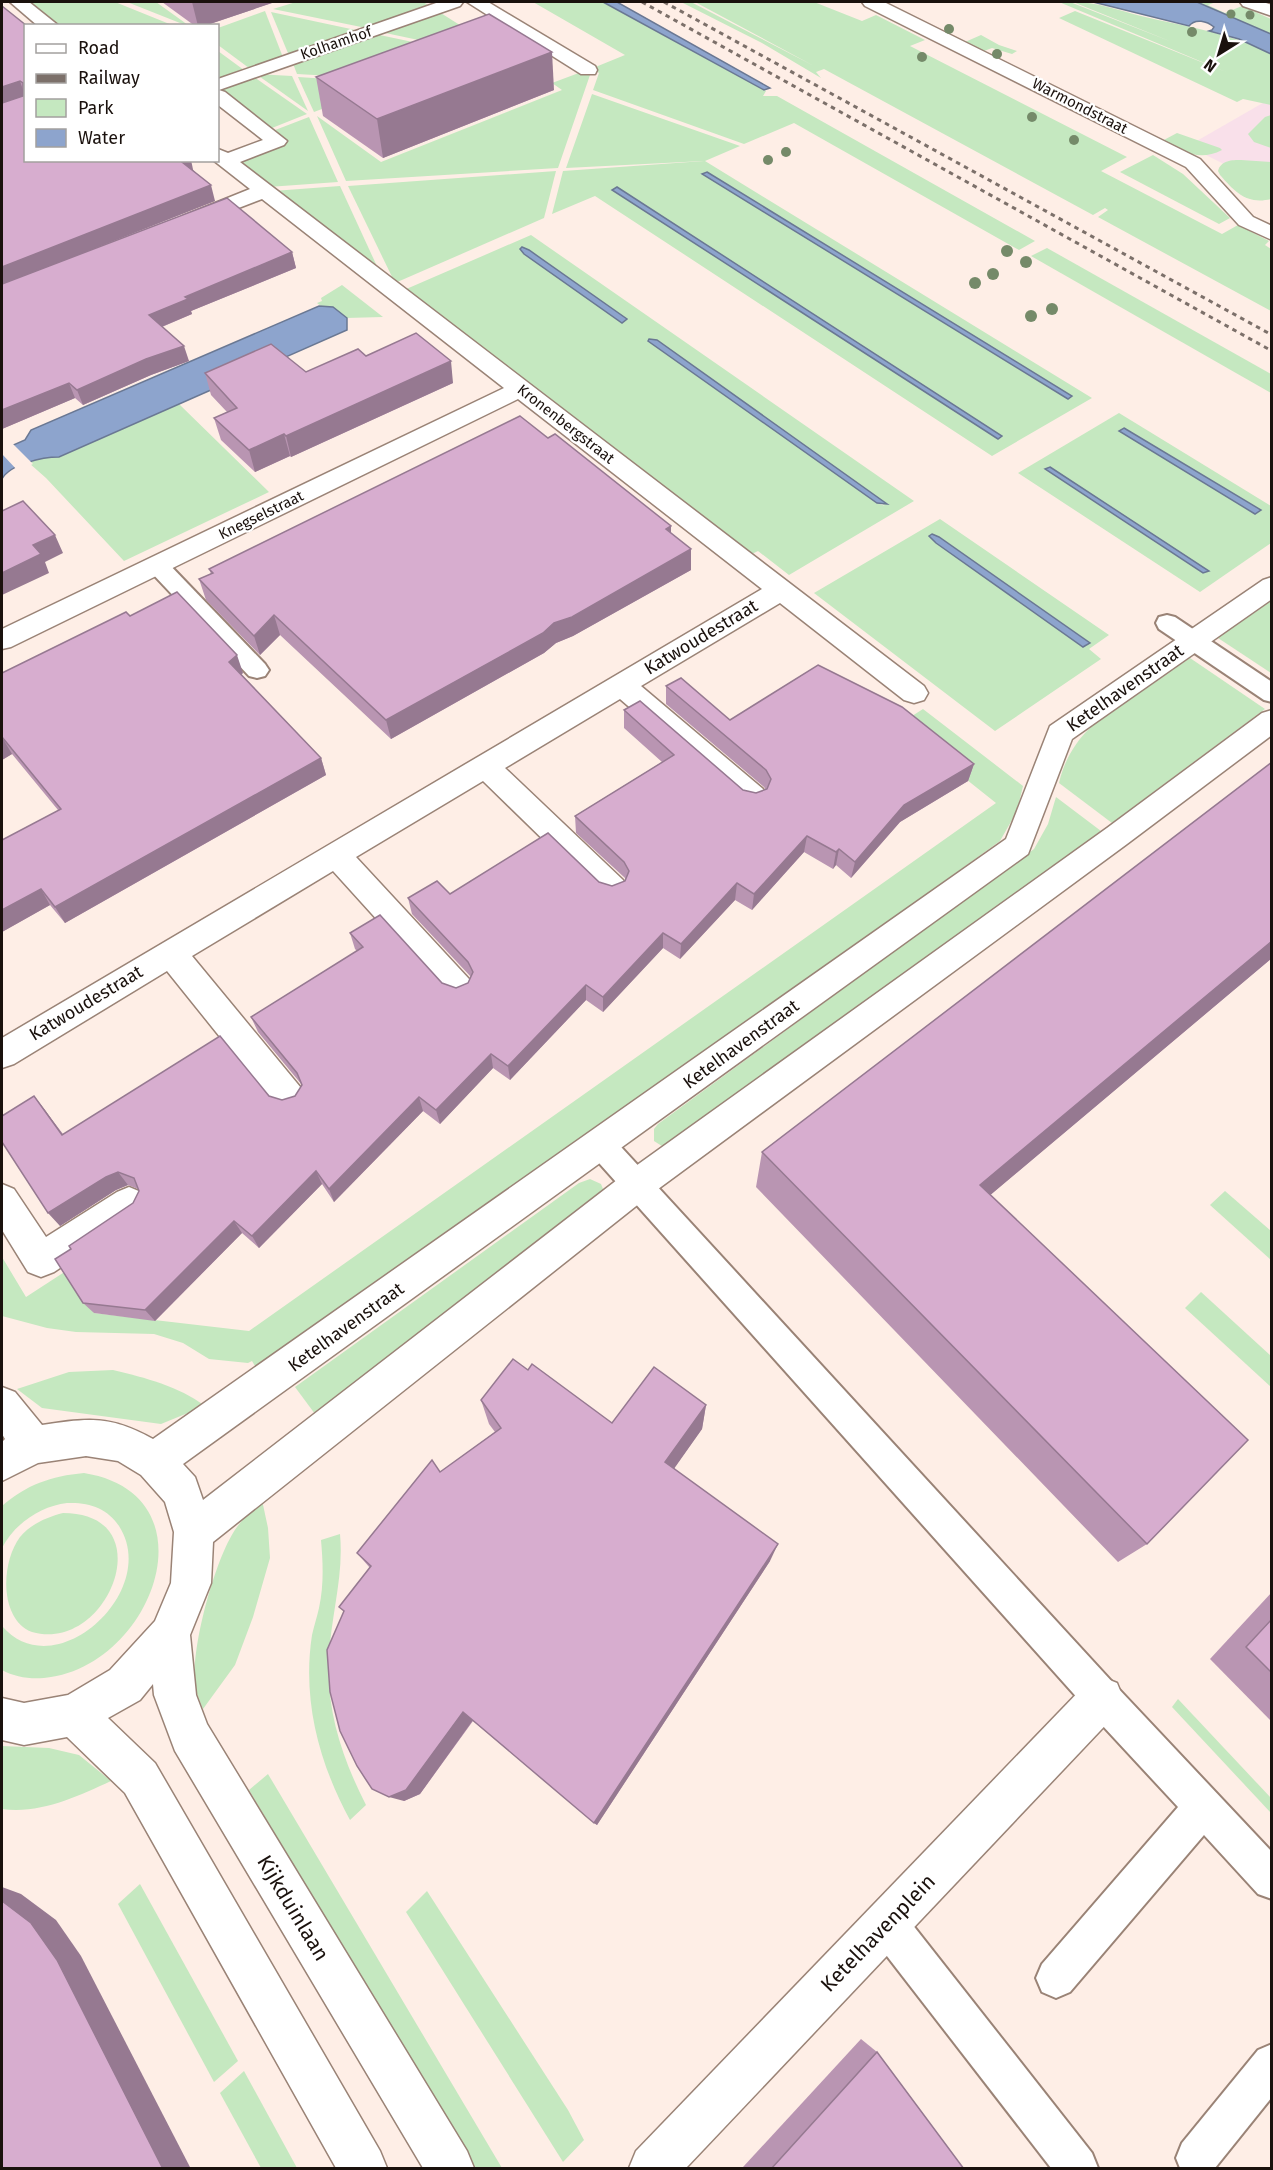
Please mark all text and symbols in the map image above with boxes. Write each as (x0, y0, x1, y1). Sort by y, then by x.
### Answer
street label: Kolhamhof (298, 22, 375, 64)
legend (24, 24, 219, 162)
north arrow (1189, 24, 1249, 84)
text: Road (78, 37, 120, 59)
text: N (1200, 55, 1220, 76)
text: Railway (78, 67, 140, 89)
street label: Warmondstraat (1029, 74, 1131, 138)
text: Park (78, 97, 114, 119)
text: Water (78, 127, 125, 149)
street label: Kronenbergstraat (514, 380, 619, 468)
street label: Knegselstraat (216, 486, 307, 543)
street label: Katwoudestraat (640, 594, 762, 680)
street label: Ketelhavenstraat (1062, 639, 1188, 737)
street label: Katwoudestraat (25, 960, 147, 1046)
street label: Ketelhavenstraat (679, 994, 804, 1093)
street label: Ketelhavenstraat (284, 1277, 409, 1376)
street label: Kijkduinlaan (251, 1850, 335, 1966)
street label: Ketelhavenplein (815, 1869, 941, 1997)

